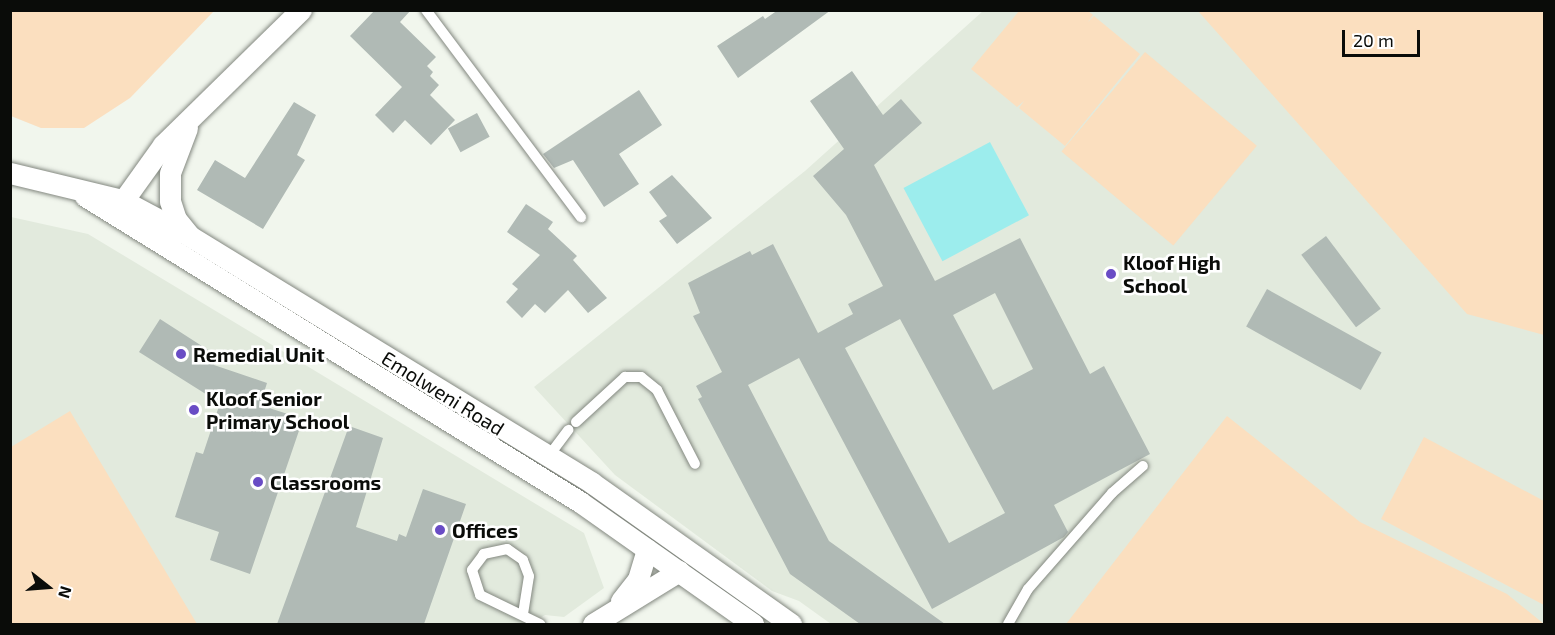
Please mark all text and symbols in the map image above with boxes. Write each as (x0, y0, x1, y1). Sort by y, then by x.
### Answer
scale bar (1345, 18, 1423, 56)
text: 20 m (1353, 29, 1394, 51)
place label: Kloof High School (1123, 250, 1221, 297)
marker: Kloof High School (1104, 267, 1118, 281)
place label: Remedial Unit (193, 342, 325, 366)
street label: Emolweni Road (377, 346, 509, 440)
marker: Remedial Unit (174, 347, 188, 361)
place label: Kloof Senior Primary School (206, 386, 350, 433)
marker: Kloof Senior Primary School (187, 403, 201, 417)
place label: Classrooms (270, 470, 381, 494)
marker: Classrooms (251, 475, 265, 489)
place label: Offices (452, 518, 518, 542)
marker: Offices (433, 523, 447, 537)
north arrow (18, 557, 78, 617)
text: N (55, 584, 76, 601)

